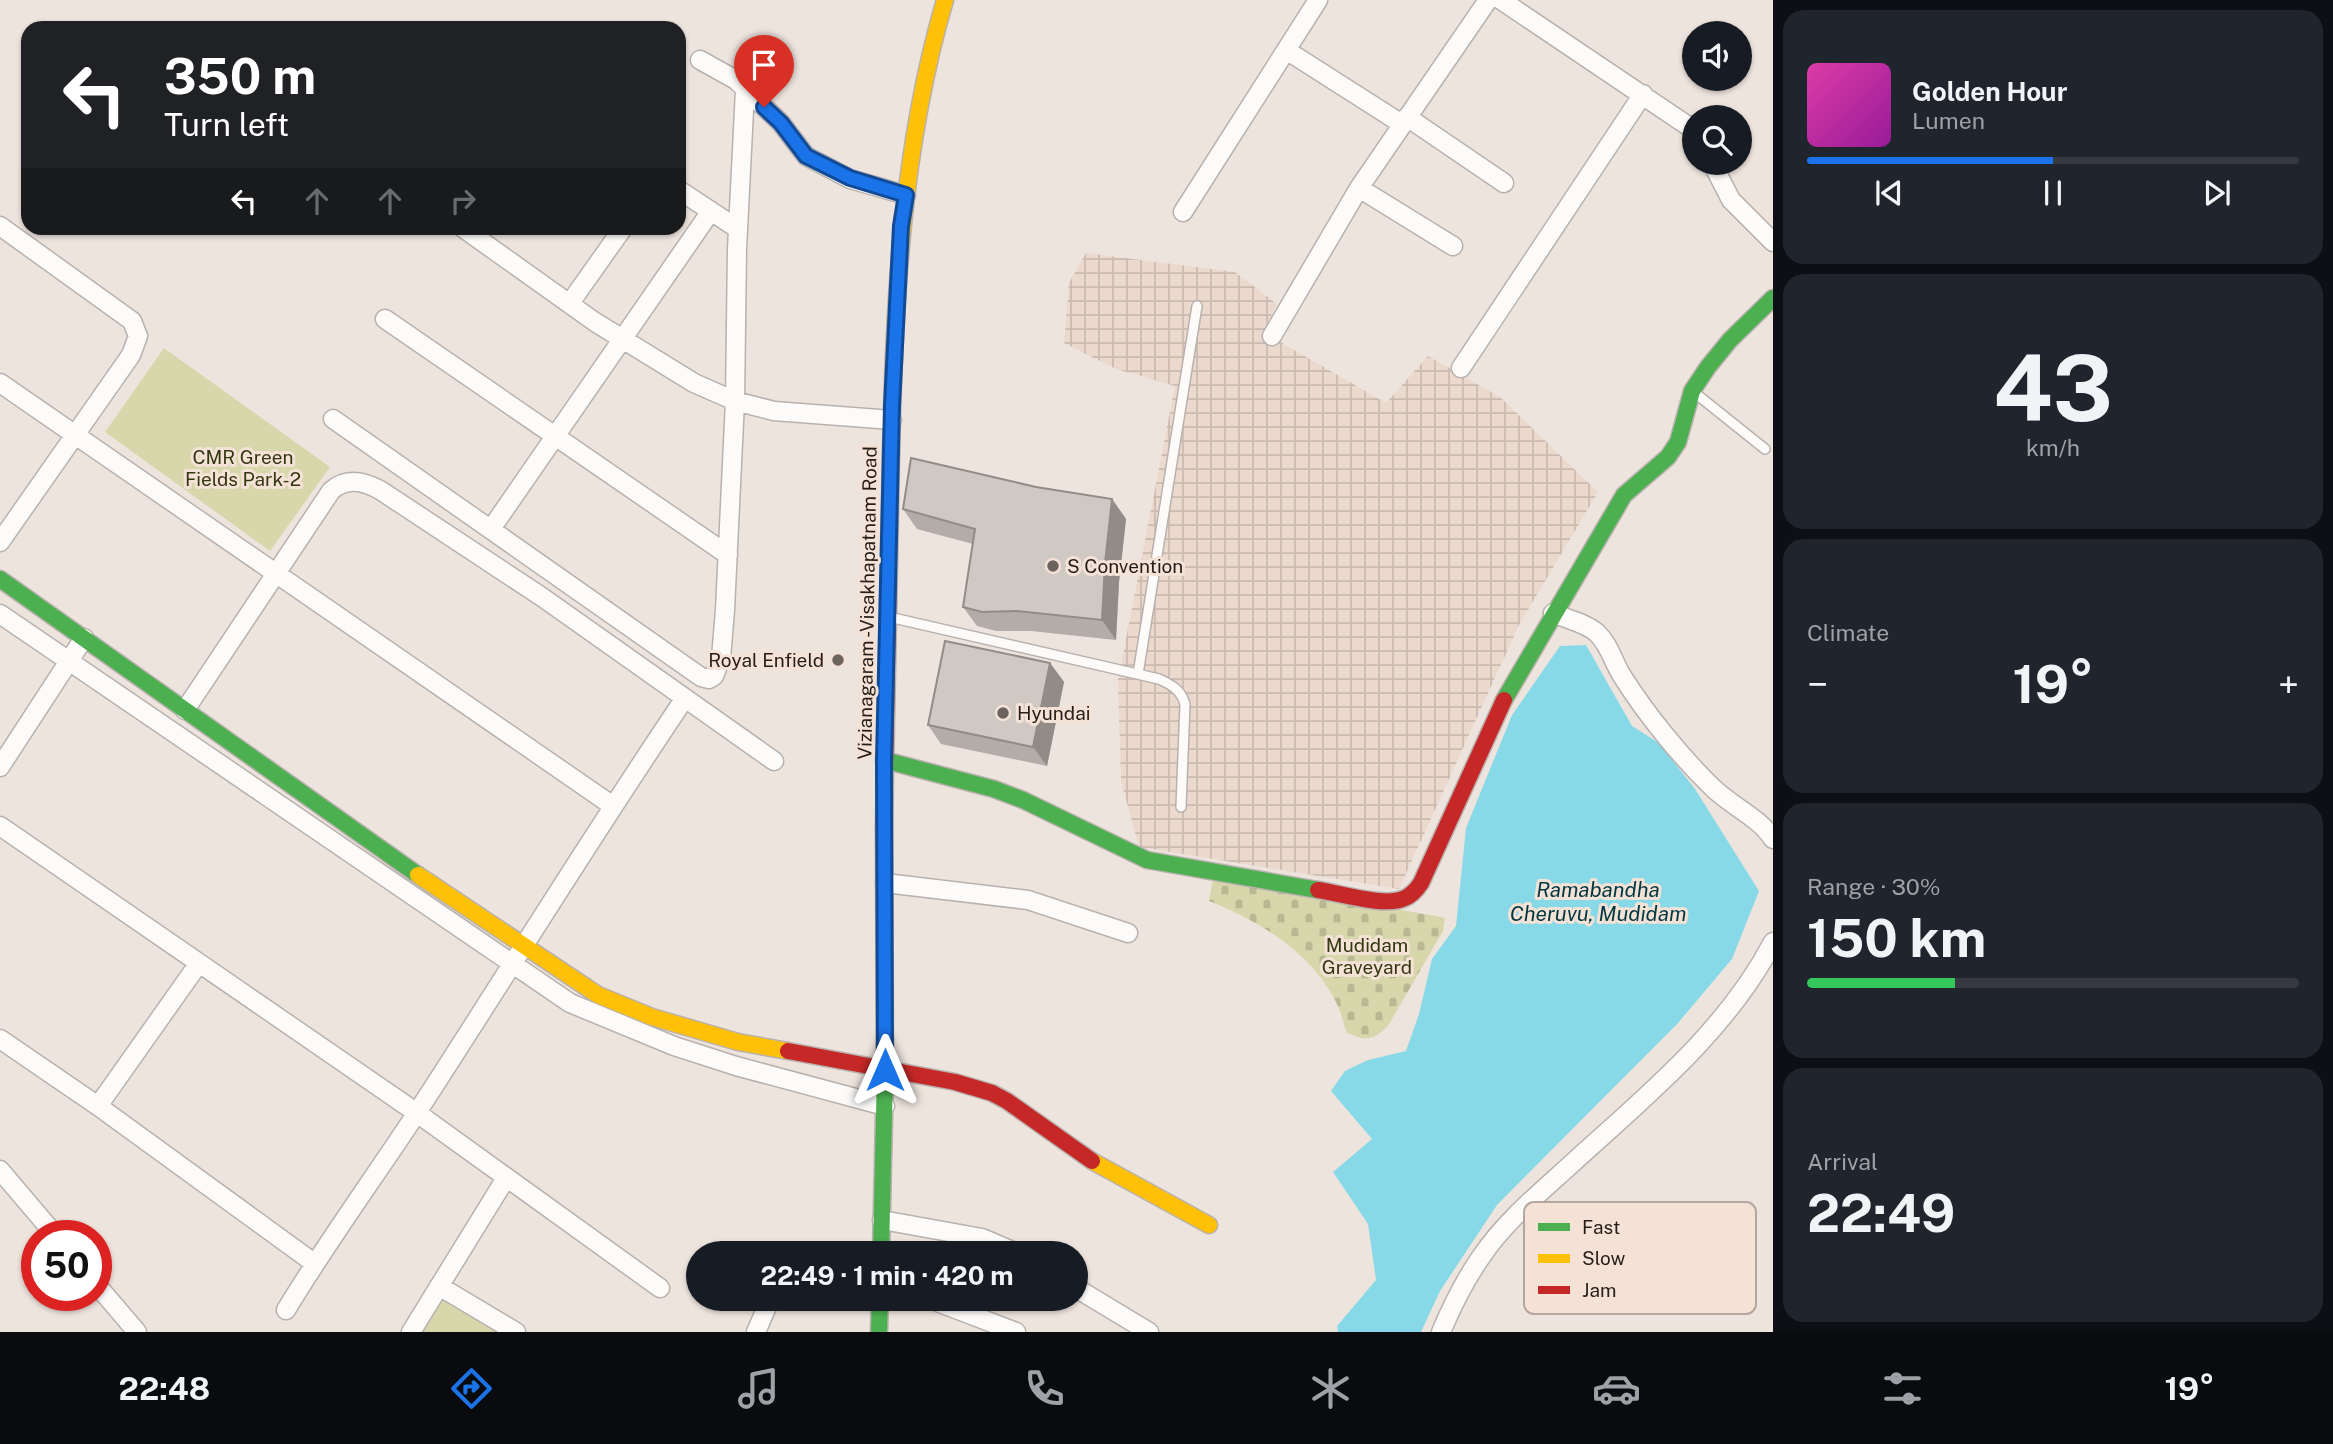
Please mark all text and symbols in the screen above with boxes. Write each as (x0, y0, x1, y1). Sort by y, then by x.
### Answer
map controls (1682, 21, 1752, 175)
button: sound (1682, 21, 1752, 91)
pin (734, 35, 794, 107)
icon: arrive (745, 46, 783, 84)
text: 350 m (164, 47, 316, 105)
icon: left (49, 49, 140, 140)
text: Golden Hour (1912, 76, 2067, 107)
button: search (1682, 105, 1752, 175)
text: Turn left (164, 106, 289, 143)
text: Lumen (1912, 107, 1985, 134)
icon: previous (1870, 174, 1908, 212)
icon: pause (2034, 174, 2072, 212)
icon: next (2198, 174, 2236, 212)
icon: left (225, 182, 263, 220)
icon: ahead (298, 182, 336, 220)
icon: ahead (371, 182, 409, 220)
icon: right (444, 182, 482, 220)
text: 43 (1993, 335, 2113, 441)
text: km/h (2026, 434, 2080, 461)
park label: CMR Green Fields Park-2 (185, 446, 301, 490)
street label: Vizianagaram -Visakhapatnam Road (853, 446, 881, 760)
place label: S Convention (1067, 555, 1183, 577)
marker: S Convention (1045, 558, 1061, 574)
text: Climate (1807, 619, 1889, 646)
place label: Royal Enfield (708, 649, 824, 671)
marker: Royal Enfield (830, 652, 846, 668)
text: 19° (2012, 654, 2094, 715)
text: − (1807, 662, 1828, 707)
text: + (2278, 662, 2299, 707)
place label: Hyundai (1017, 702, 1090, 724)
marker: Hyundai (995, 705, 1011, 721)
text: Range · 30% (1807, 873, 1941, 900)
water label: Ramabandha Cheruvu, Mudidam (1510, 877, 1686, 926)
text: 150 km (1807, 908, 1986, 969)
park label: Mudidam Graveyard (1322, 934, 1412, 978)
position arrow (848, 1033, 922, 1107)
text: Arrival (1807, 1148, 1878, 1175)
text: 22:49 (1807, 1183, 1955, 1244)
legend (1524, 1202, 1756, 1314)
text: Fast (1582, 1216, 1620, 1238)
speed limit sign: 50 (21, 1220, 112, 1311)
text: Slow (1582, 1247, 1626, 1269)
text: 22:49 · 1 min · 420 m (760, 1260, 1014, 1291)
text: Jam (1582, 1279, 1616, 1301)
icon: directions (447, 1364, 496, 1413)
icon: music (734, 1364, 783, 1413)
icon: phone (1020, 1364, 1069, 1413)
icon: climate (1306, 1364, 1355, 1413)
icon: car (1592, 1364, 1641, 1413)
icon: filters (1878, 1364, 1927, 1413)
text: 22:48 (119, 1370, 210, 1407)
text: 19° (2164, 1370, 2214, 1407)

